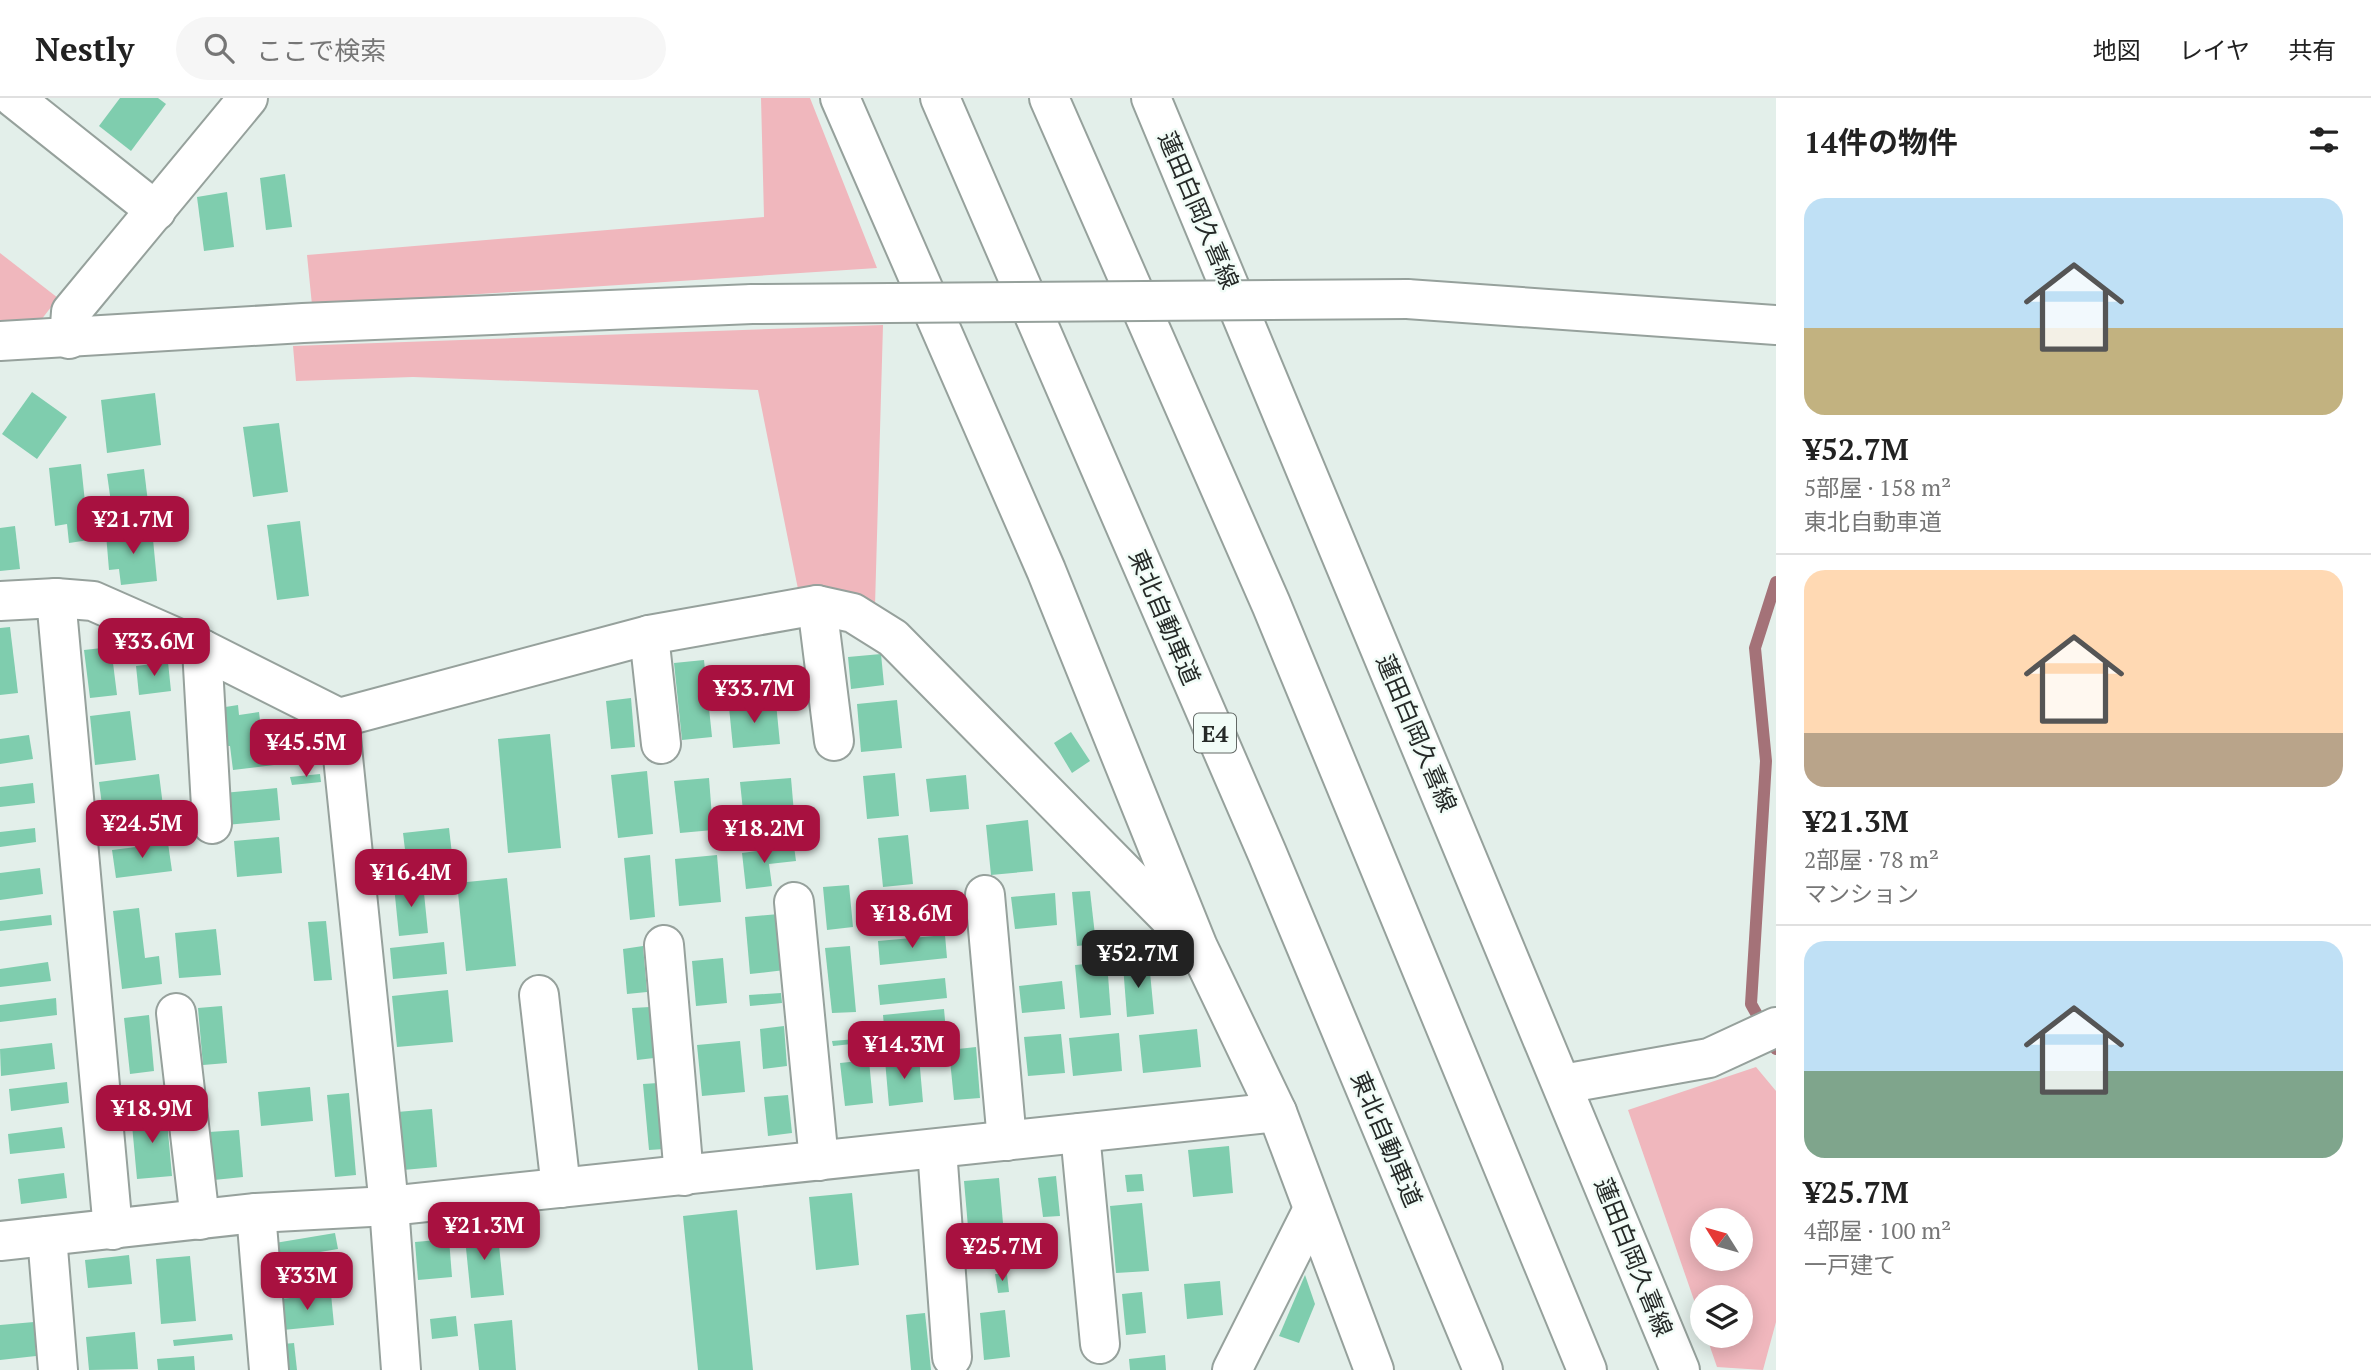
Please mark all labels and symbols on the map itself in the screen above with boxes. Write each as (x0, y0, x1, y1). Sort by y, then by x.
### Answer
street label: 蓮田白岡久喜線 (1151, 126, 1247, 294)
pin: ¥21.7M (76, 496, 190, 556)
street label: 東北自動車道 (1122, 544, 1208, 690)
pin: ¥33.6M (97, 618, 211, 678)
street label: 蓮田白岡久喜線 (1369, 649, 1465, 817)
pin: ¥33.7M (697, 666, 811, 725)
road number: E4 (1194, 713, 1236, 752)
pin: ¥45.5M (249, 720, 363, 779)
pin: ¥24.5M (85, 800, 199, 860)
pin: ¥18.2M (707, 806, 821, 865)
pin: ¥16.4M (354, 850, 468, 909)
pin: ¥18.6M (855, 890, 969, 950)
pin: ¥52.7M (1081, 930, 1195, 990)
pin: ¥14.3M (847, 1021, 961, 1081)
street label: 東北自動車道 (1344, 1066, 1430, 1212)
pin: ¥18.9M (95, 1086, 209, 1145)
street label: 蓮田白岡久喜線 (1588, 1173, 1680, 1341)
pin: ¥21.3M (427, 1202, 541, 1262)
north arrow (1690, 1208, 1754, 1270)
pin: ¥25.7M (945, 1224, 1059, 1283)
pin: ¥33M (266, 1252, 348, 1312)

